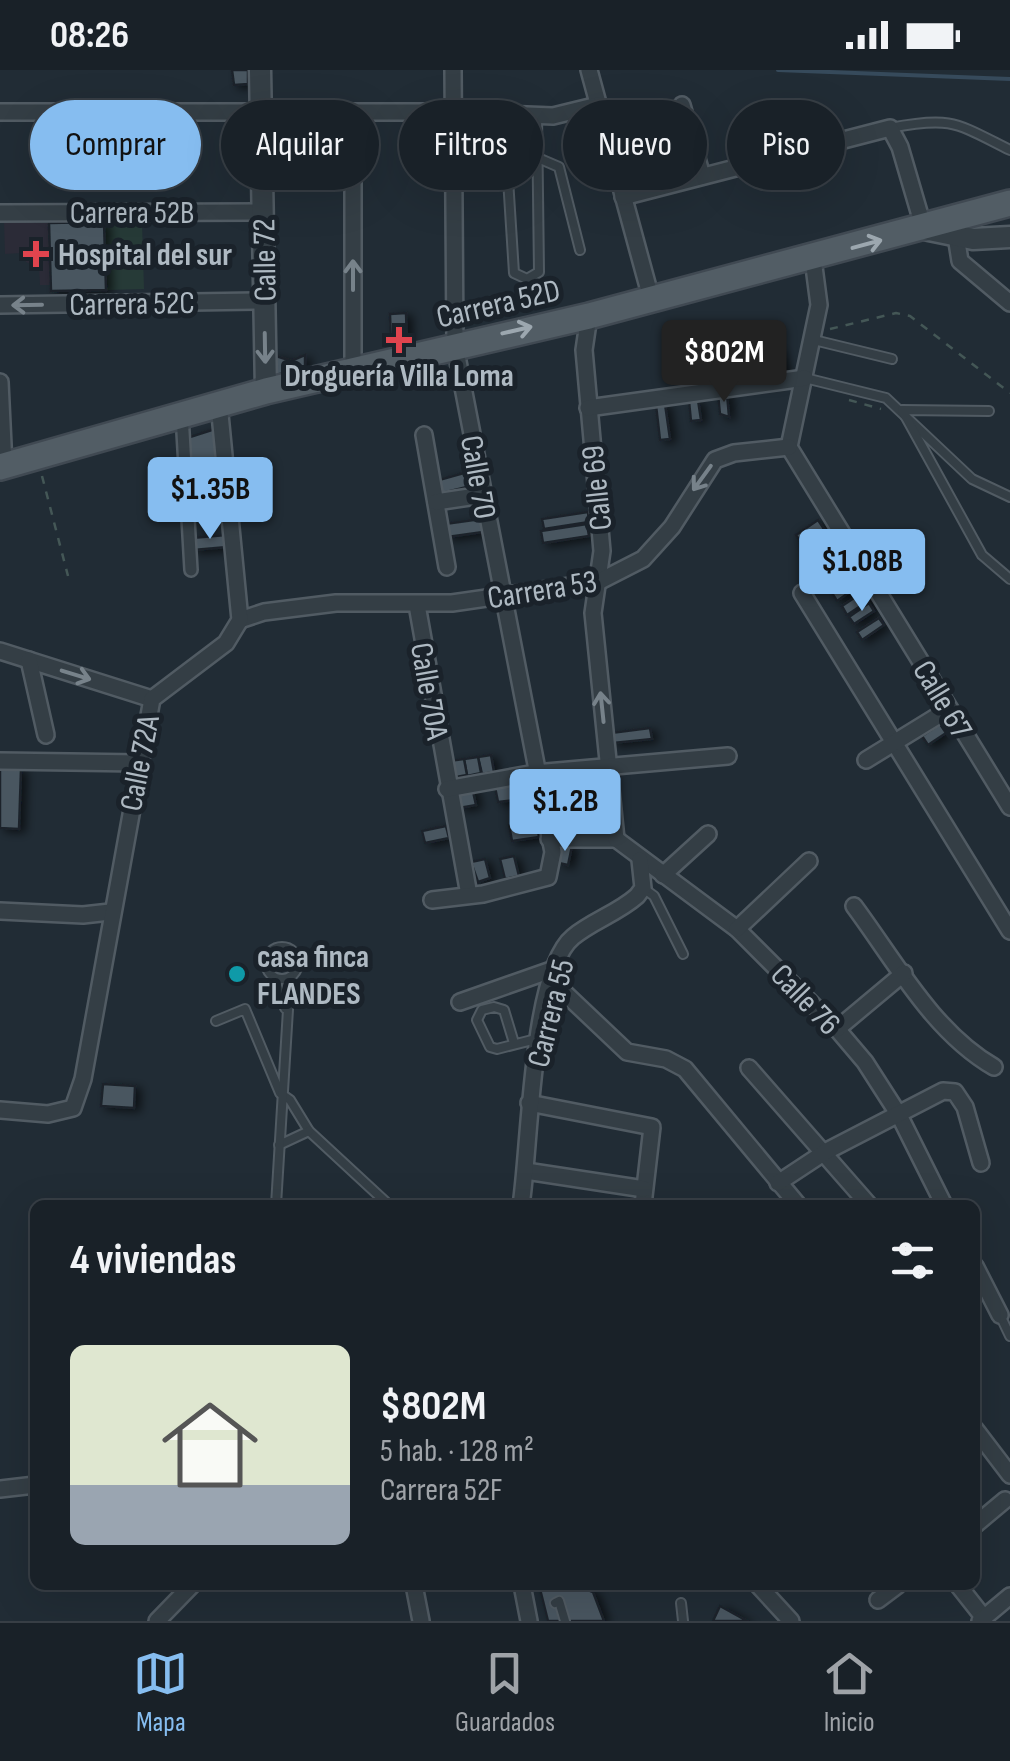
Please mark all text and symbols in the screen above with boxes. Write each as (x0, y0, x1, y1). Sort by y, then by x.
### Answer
text: 08:26 (50, 13, 129, 58)
chip: Comprar (30, 100, 201, 190)
chip: Alquilar (221, 100, 379, 190)
chip: Filtros (399, 100, 543, 190)
chip: Nuevo (563, 100, 707, 190)
chip: Piso (727, 100, 845, 190)
street label: Carrera 52B (70, 194, 194, 233)
street label: Calle 72 (245, 218, 286, 302)
one-way arrow (851, 234, 882, 253)
place label: Hospital del sur (58, 236, 232, 275)
marker: Hospital del sur (23, 241, 49, 267)
one-way arrow (344, 260, 362, 292)
street label: Carrera 52D (433, 271, 564, 338)
street label: Carrera 52C (69, 284, 195, 325)
one-way arrow (11, 296, 44, 314)
one-way arrow (500, 320, 532, 338)
pin: $802M (654, 320, 794, 405)
marker: Droguería Villa Loma (388, 329, 410, 351)
one-way arrow (256, 330, 274, 363)
text: $802M (684, 333, 764, 372)
place label: Droguería Villa Loma (284, 357, 514, 396)
street label: Calle 70 (451, 432, 504, 522)
street label: Calle 69 (574, 443, 621, 532)
pin: $1.35B (129, 457, 291, 542)
one-way arrow (692, 464, 713, 491)
text: $1.35B (170, 470, 250, 509)
pin: $1.08B (781, 529, 943, 614)
text: $1.08B (821, 542, 903, 581)
street label: Carrera 53 (485, 563, 600, 618)
street label: Calle 70A (401, 640, 456, 743)
street label: Calle 67 (903, 654, 980, 746)
one-way arrow (60, 667, 92, 685)
one-way arrow (592, 692, 611, 724)
street label: Calle 72A (112, 712, 169, 815)
pin: $1.2B (495, 769, 635, 854)
text: $1.2B (532, 782, 598, 821)
place label: casa finca FLANDES (257, 938, 369, 1014)
street label: Carrera 55 (519, 955, 584, 1071)
street label: Calle 76 (762, 956, 848, 1044)
marker: casa finca FLANDES (226, 963, 248, 985)
icon: filters (885, 1233, 940, 1288)
text: 4 viviendas (70, 1235, 237, 1286)
text: $802M (380, 1381, 486, 1432)
icon: home (150, 1385, 270, 1505)
text: 5 hab. · 128 m² (380, 1432, 534, 1471)
text: Carrera 52F (380, 1471, 503, 1510)
tab: Mapa (133, 1646, 188, 1739)
tab: Guardados (455, 1646, 555, 1739)
tab: Inicio (822, 1646, 877, 1739)

